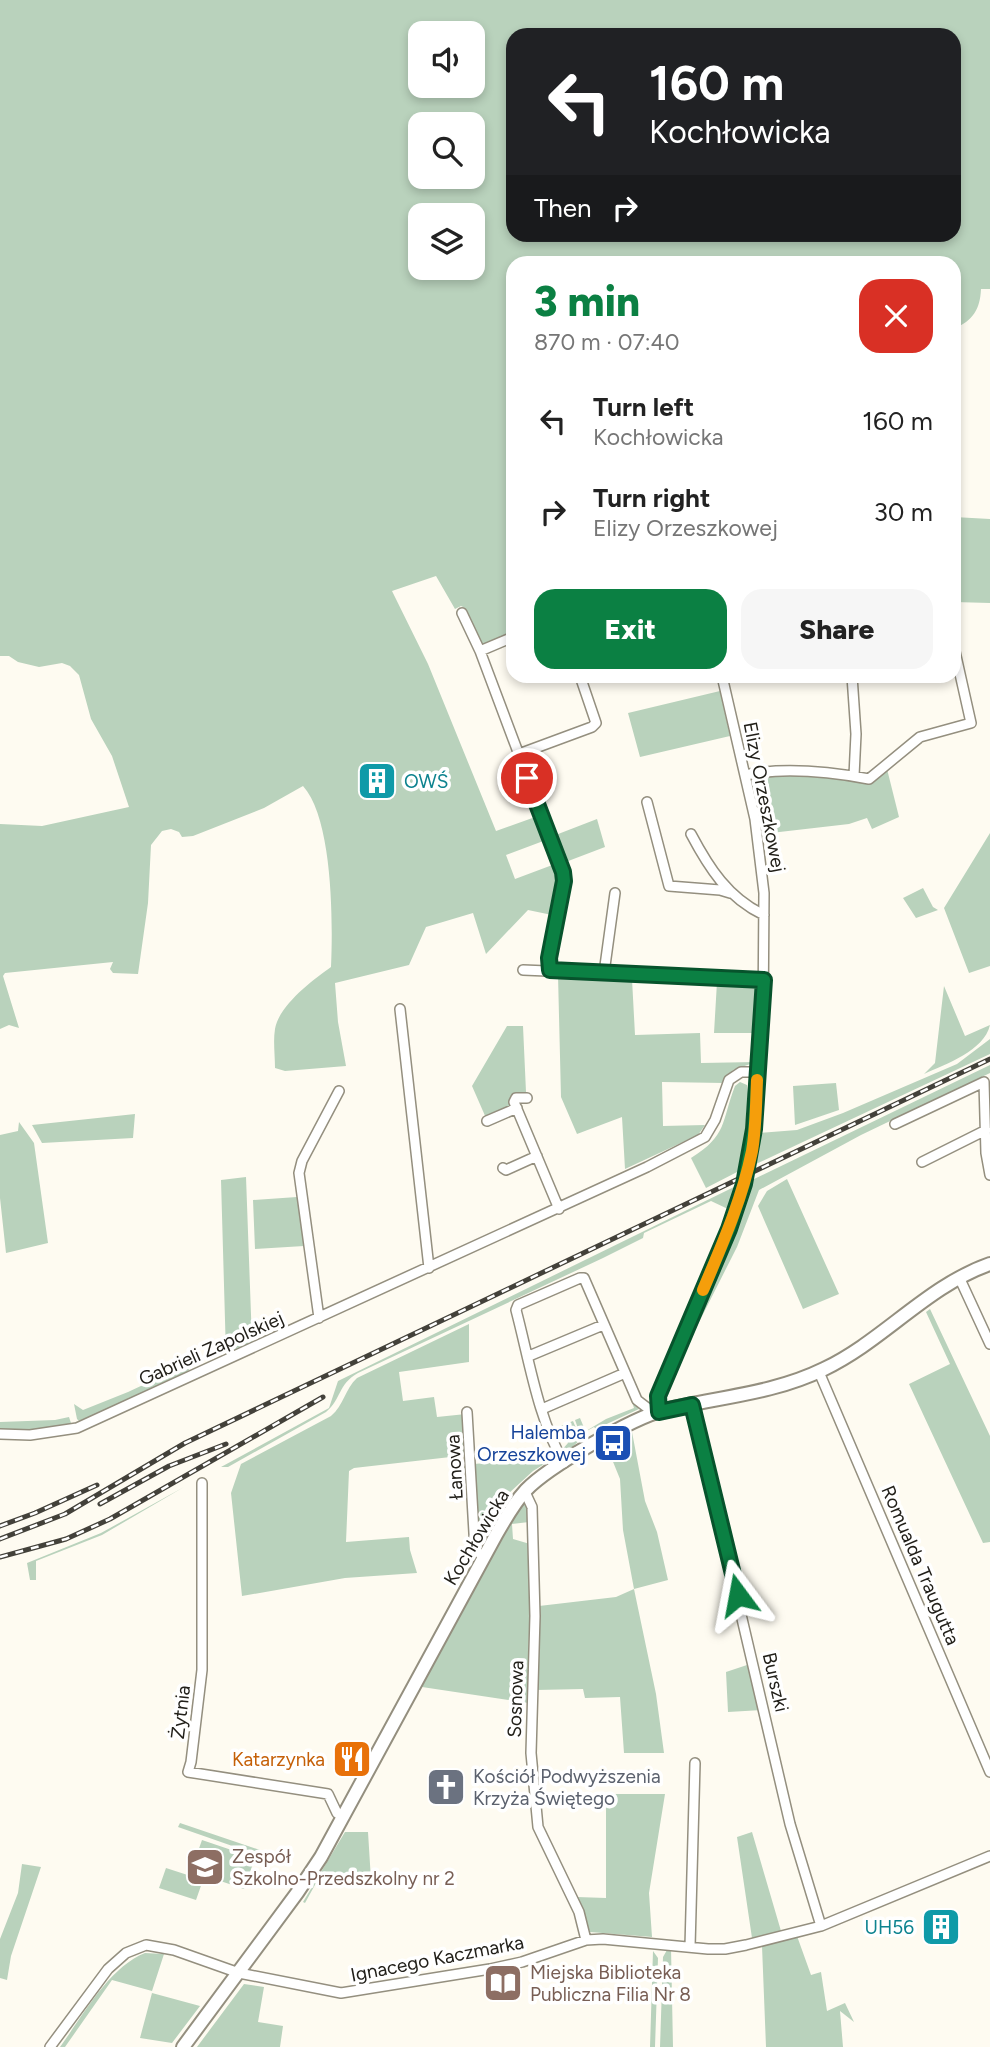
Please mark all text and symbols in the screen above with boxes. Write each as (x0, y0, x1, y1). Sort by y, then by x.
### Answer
map controls (408, 21, 485, 280)
button: sound (408, 21, 485, 98)
text: 160 m (649, 53, 784, 112)
icon: left (534, 56, 625, 147)
button: search (408, 112, 485, 189)
text: Kochłowicka (649, 113, 830, 151)
icon: right (606, 189, 644, 227)
text: Then (534, 192, 592, 224)
button: layers (408, 203, 485, 280)
text: 3 min (534, 276, 640, 327)
button: close (859, 279, 933, 353)
text: 870 m · 07:40 (534, 328, 680, 356)
text: Turn left (593, 391, 694, 423)
icon: left (534, 402, 572, 440)
text: 160 m (862, 405, 933, 437)
text: Kochłowicka (593, 423, 723, 451)
text: Turn right (593, 482, 710, 514)
icon: right (534, 493, 572, 531)
text: 30 m (874, 496, 933, 528)
text: Elizy Orzeszkowej (593, 514, 778, 542)
button: Exit (534, 589, 727, 669)
button: Share (741, 589, 933, 669)
street label: Elizy Orzeszkowej (739, 720, 790, 874)
pin (497, 748, 557, 808)
icon: arrive (508, 759, 546, 797)
building icon: OWŚ (356, 760, 398, 802)
place label: OWŚ (404, 770, 448, 793)
street label: Gabrieli Zapolskiej (135, 1306, 287, 1391)
place label: Halemba Orzeszkowej (477, 1421, 586, 1466)
bus stop icon: Halemba Orzeszkowej (592, 1422, 634, 1464)
street label: Łanowa (441, 1434, 468, 1500)
street label: Romualda Traugutta (877, 1482, 965, 1648)
street label: Kochłowicka (439, 1485, 514, 1589)
position arrow (701, 1558, 775, 1632)
street label: Burszki (758, 1650, 794, 1714)
street label: Sosnowa (503, 1660, 528, 1738)
street label: Żytnia (166, 1684, 195, 1740)
restaurant icon: Katarzynka (331, 1738, 373, 1780)
place label: Katarzynka (232, 1748, 325, 1771)
place label: Kościół Podwyższenia Krzyża Świętego (473, 1765, 661, 1810)
church icon: Kościół Podwyższenia Krzyża Świętego (425, 1766, 467, 1808)
place label: Zespół Szkolno-Przedszkolny nr 2 (232, 1845, 455, 1890)
school or university icon: Zespół Szkolno-Przedszkolny nr 2 (184, 1846, 226, 1888)
building icon: UH56 (920, 1906, 962, 1948)
place label: UH56 (865, 1916, 914, 1939)
street label: Ignacego Kaczmarka (349, 1930, 526, 1987)
place label: Miejska Biblioteka Publiczna Filia Nr 8 (530, 1961, 691, 2006)
library icon: Miejska Biblioteka Publiczna Filia Nr 8 (482, 1962, 524, 2004)

